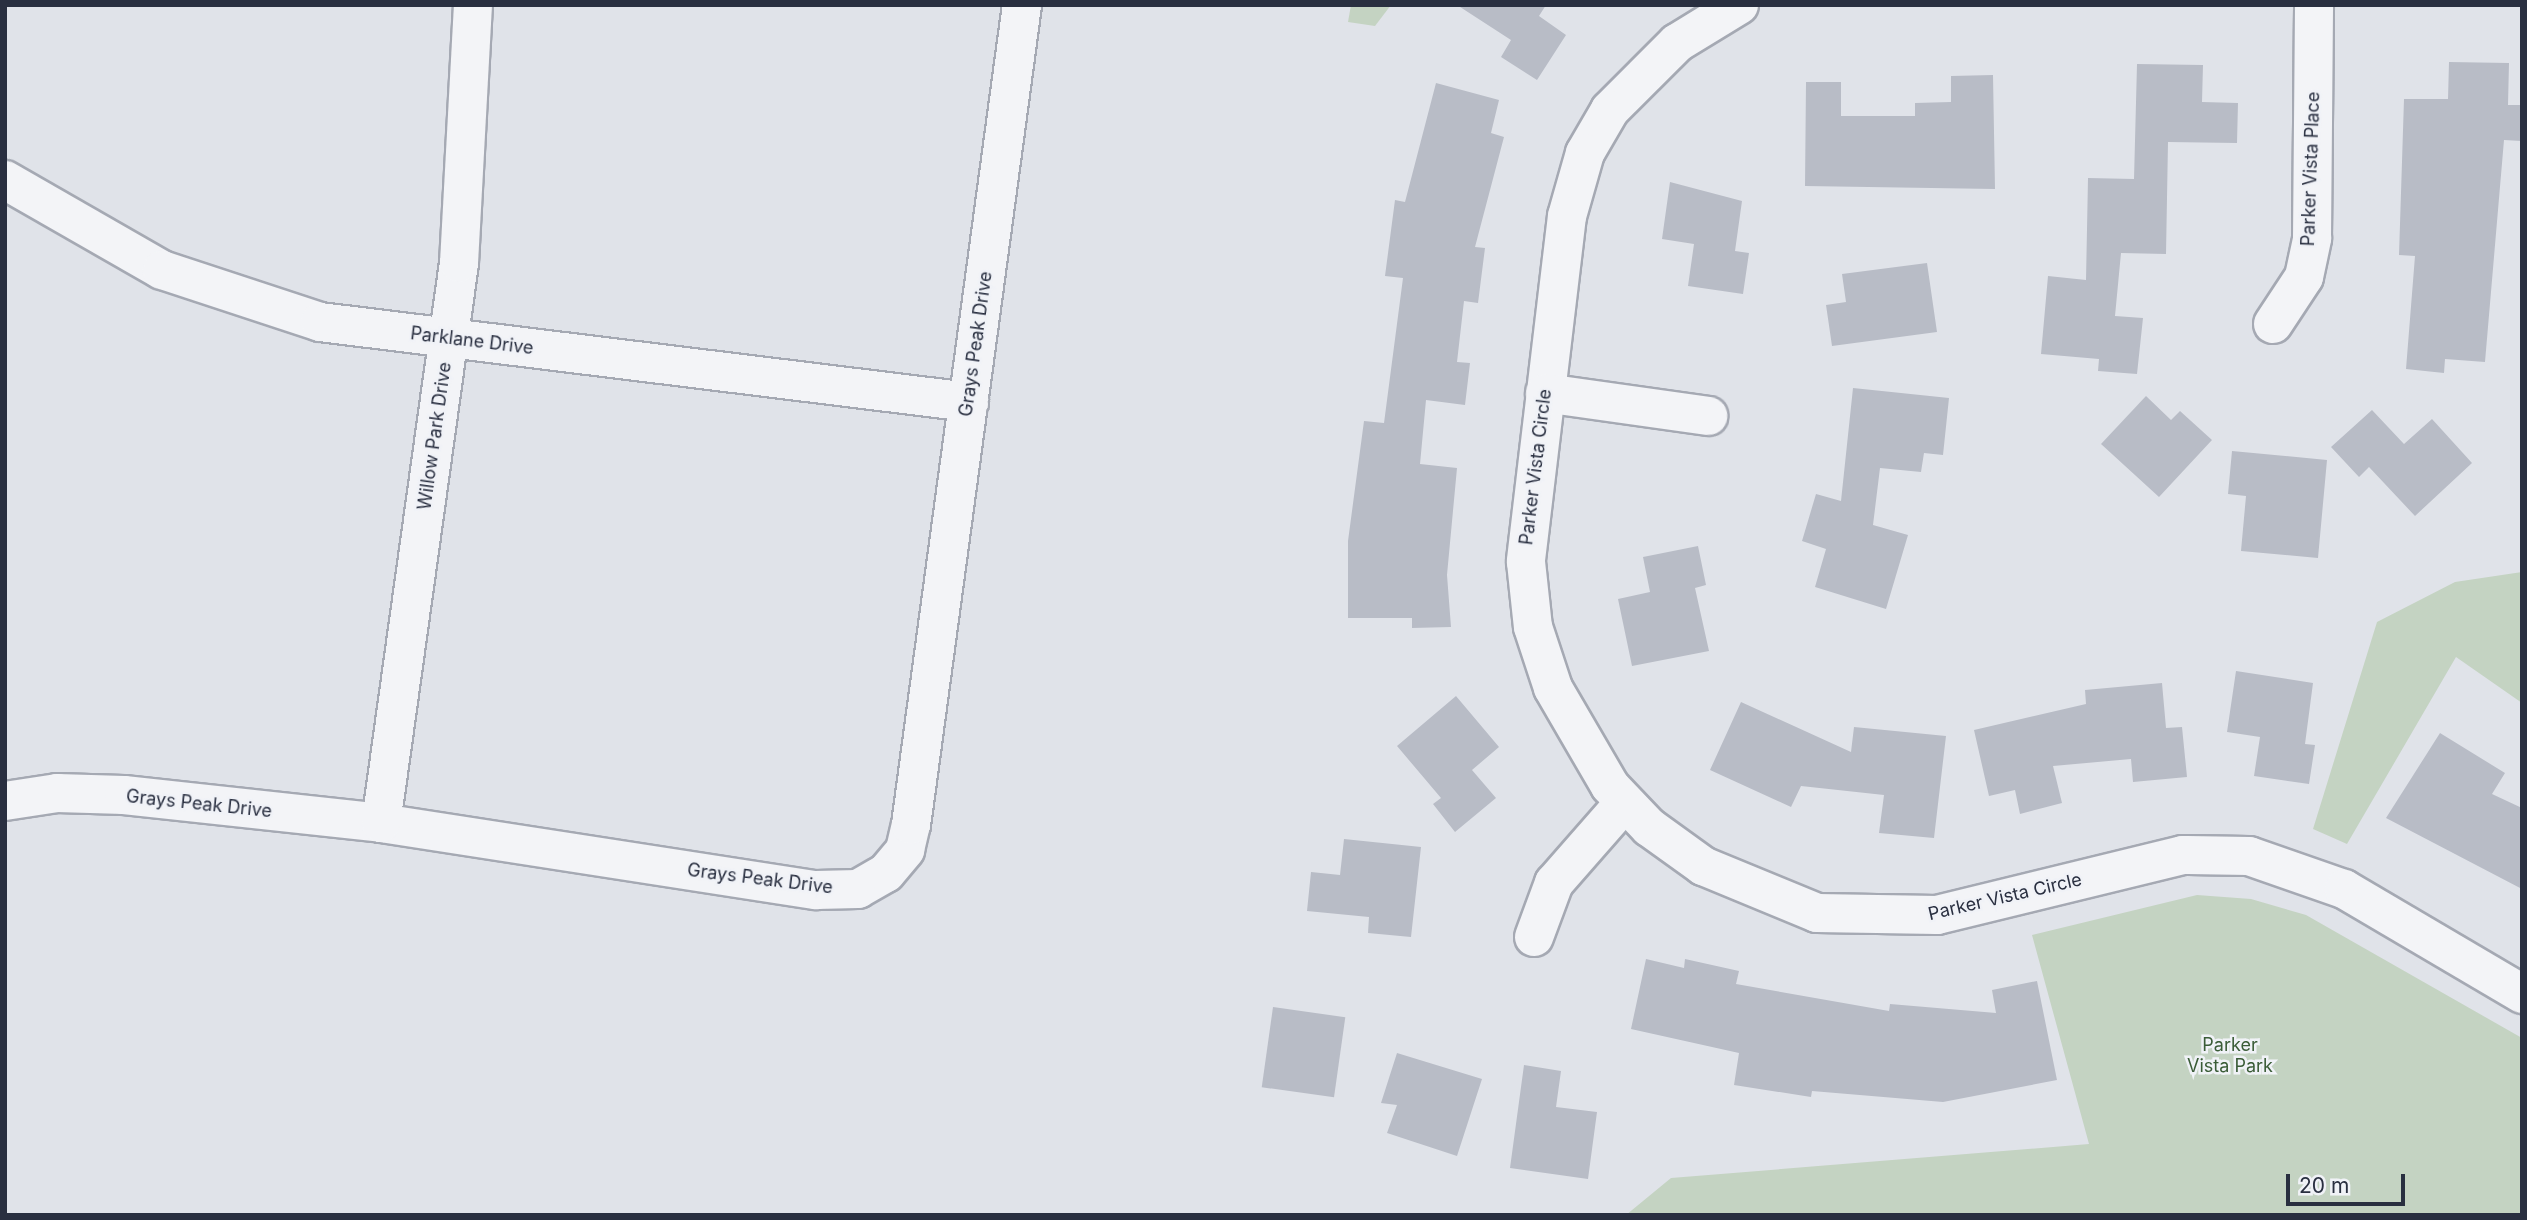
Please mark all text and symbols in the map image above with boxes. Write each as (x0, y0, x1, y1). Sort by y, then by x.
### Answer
street label: Parker Vista Place (2298, 91, 2324, 247)
street label: Grays Peak Drive (955, 270, 997, 418)
street label: Parklane Drive (409, 323, 535, 359)
street label: Willow Park Drive (414, 361, 456, 511)
street label: Parker Vista Circle (1516, 388, 1556, 546)
street label: Grays Peak Drive (125, 786, 273, 822)
street label: Grays Peak Drive (686, 859, 834, 899)
street label: Parker Vista Circle (1926, 869, 2084, 925)
park label: Parker Vista Park (2187, 1035, 2273, 1078)
scale bar (2289, 1160, 2408, 1204)
text: 20 m (2299, 1173, 2349, 1198)

